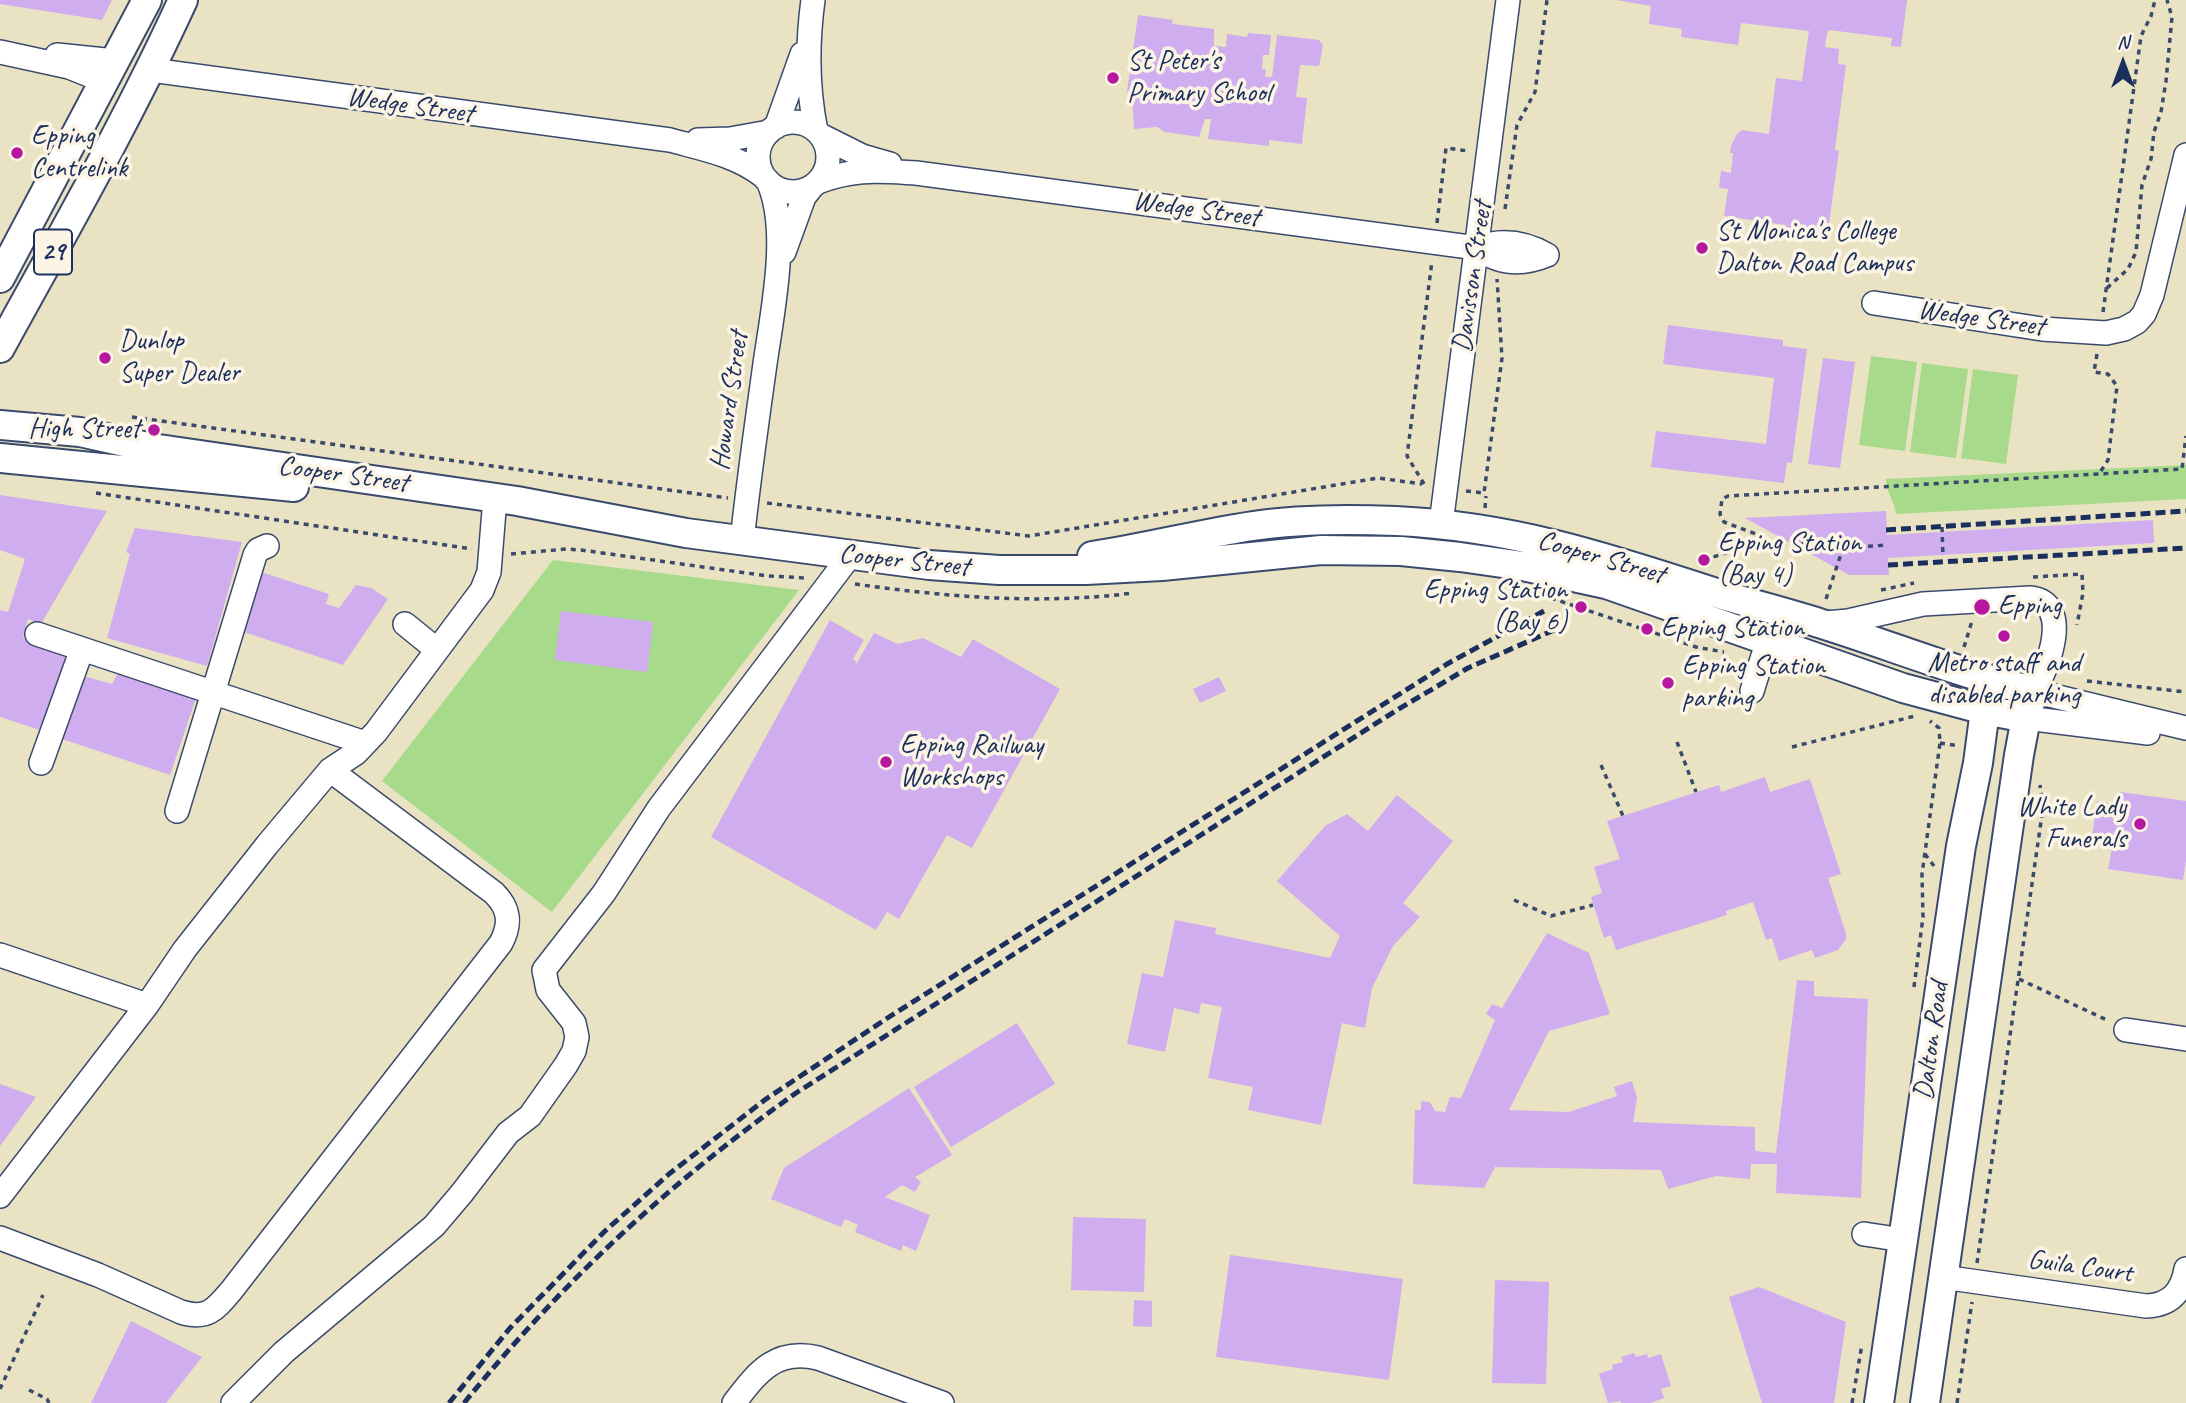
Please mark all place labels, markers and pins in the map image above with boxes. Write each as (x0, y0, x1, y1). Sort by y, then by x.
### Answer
place label: St Peter's Primary School (1127, 45, 1270, 111)
marker: St Peter's Primary School (1105, 70, 1121, 86)
place label: Epping Centrelink (31, 120, 127, 186)
marker: Epping Centrelink (9, 145, 25, 161)
place label: St Monica's College Dalton Road Campus (1716, 215, 1913, 281)
marker: St Monica's College Dalton Road Campus (1694, 240, 1710, 256)
place label: Dunlop Super Dealer (119, 325, 240, 391)
marker: Dunlop Super Dealer (97, 350, 113, 366)
place label: High Street (28, 413, 140, 447)
marker: High Street (146, 422, 162, 438)
place label: Epping Station (Bay 4) (1718, 527, 1861, 593)
marker: Epping Station (Bay 4) (1696, 552, 1712, 568)
place label: Epping Station (Bay 6) (1424, 574, 1567, 640)
place label: Epping (1998, 590, 2062, 624)
marker: Epping (1972, 597, 1992, 617)
marker: Epping Station (Bay 6) (1573, 599, 1589, 615)
place label: Epping Station (1661, 612, 1804, 646)
marker: Epping Station (1639, 621, 1655, 637)
marker: Metro staff and disabled parking (1996, 628, 2012, 644)
place label: Metro staff and disabled parking (1928, 647, 2080, 713)
place label: Epping Station parking (1682, 650, 1825, 716)
marker: Epping Station parking (1660, 675, 1676, 691)
place label: Epping Railway Workshops (900, 729, 1043, 795)
marker: Epping Railway Workshops (878, 754, 894, 770)
place label: White Lady Funerals (2017, 791, 2126, 857)
marker: White Lady Funerals (2132, 816, 2148, 832)

